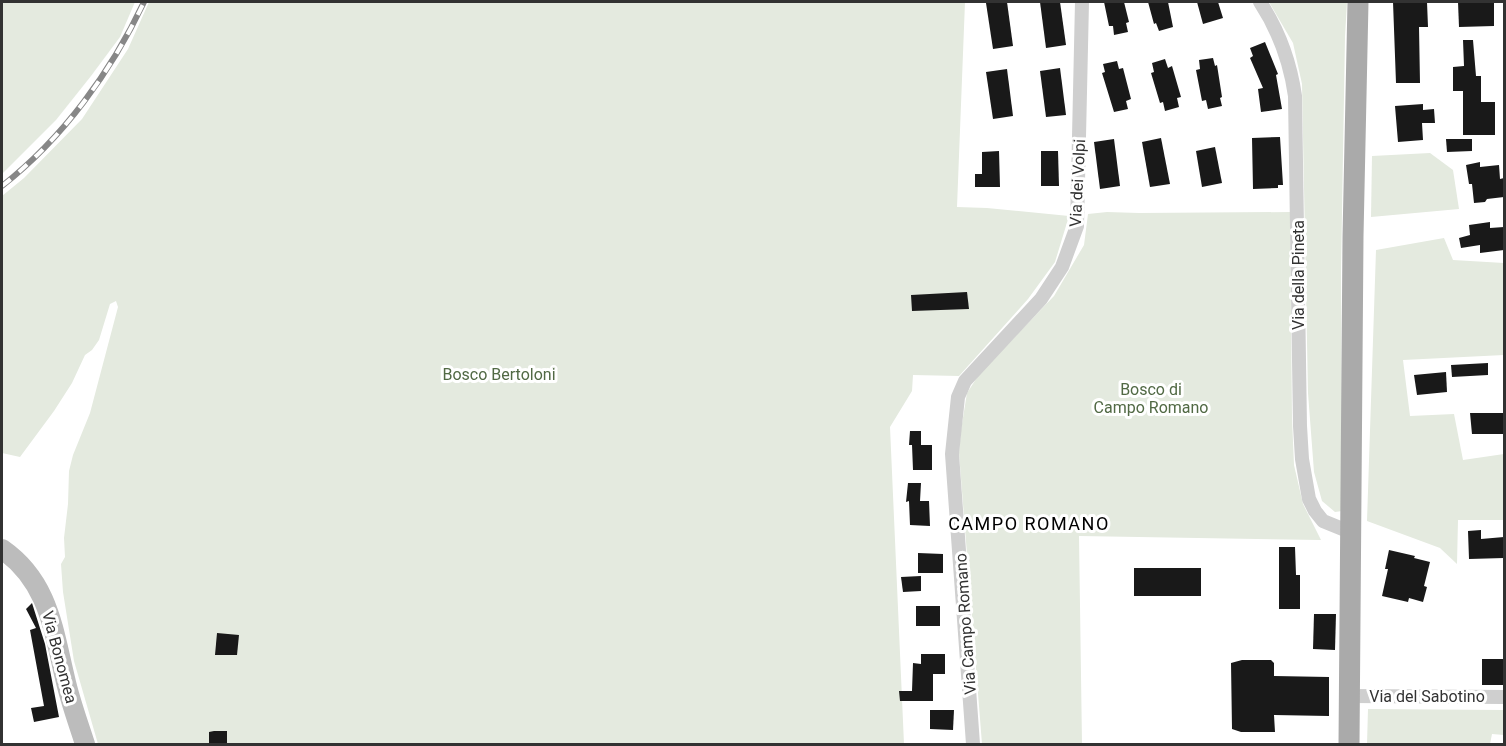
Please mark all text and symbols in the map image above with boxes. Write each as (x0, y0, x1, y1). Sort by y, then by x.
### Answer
street label: Via dei Volpi (1066, 139, 1089, 227)
street label: Via della Pineta (1289, 220, 1308, 330)
park label: Bosco Bertoloni (442, 365, 556, 384)
park label: Bosco di Campo Romano (1094, 380, 1208, 417)
district label: CAMPO ROMANO (948, 513, 1110, 534)
street label: Via Campo Romano (951, 553, 980, 695)
street label: Via Bonomea (38, 609, 81, 705)
street label: Via del Sabotino (1369, 687, 1485, 706)

